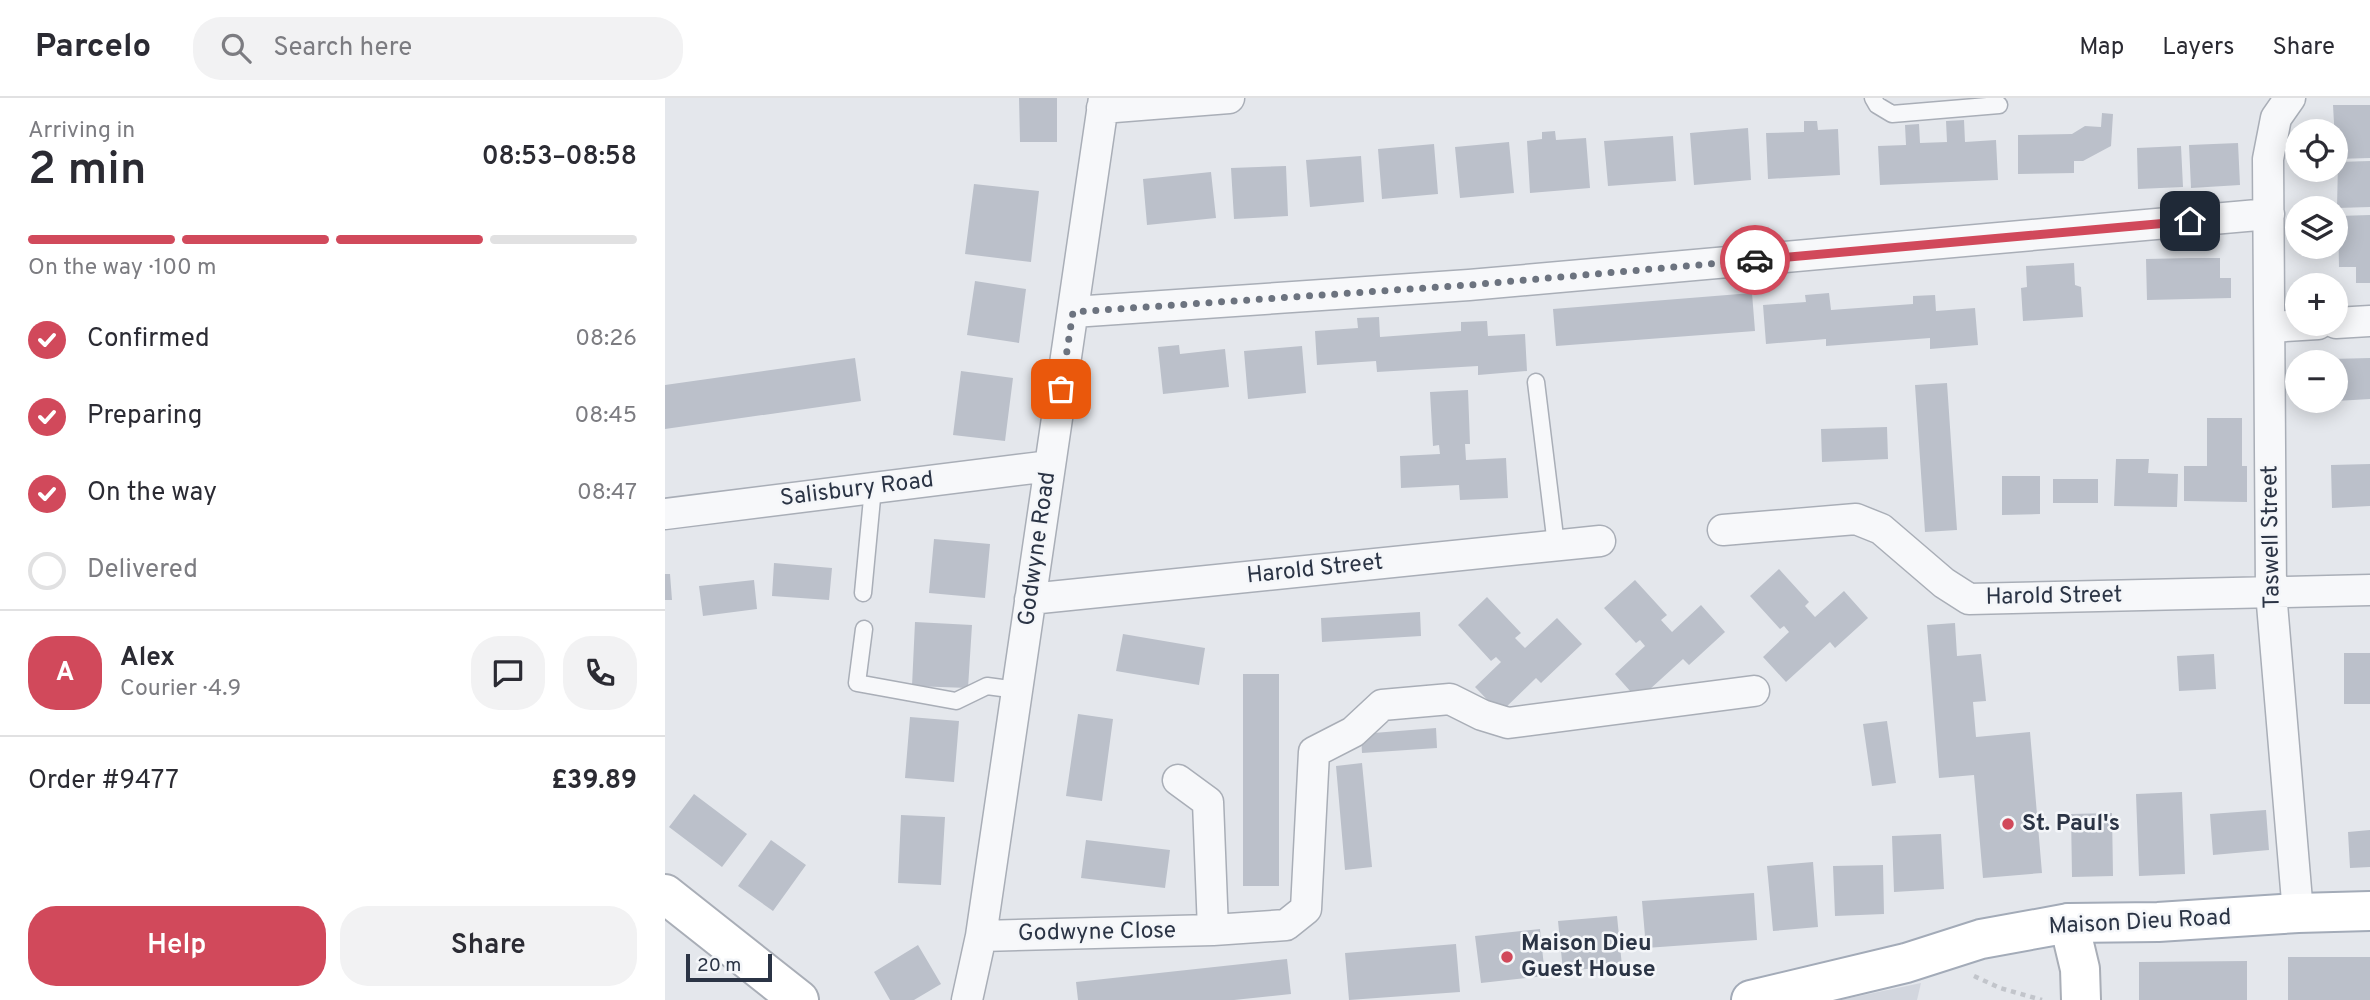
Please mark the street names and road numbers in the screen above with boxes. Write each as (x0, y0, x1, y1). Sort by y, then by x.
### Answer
street label: Taswell Street (2256, 465, 2288, 609)
street label: Salisbury Road (779, 466, 935, 514)
street label: Godwyne Road (1013, 470, 1063, 628)
street label: Harold Street (1246, 548, 1384, 592)
street label: Harold Street (1985, 581, 2123, 613)
street label: Maison Dieu Road (2048, 904, 2232, 942)
street label: Godwyne Close (1018, 917, 1176, 949)

